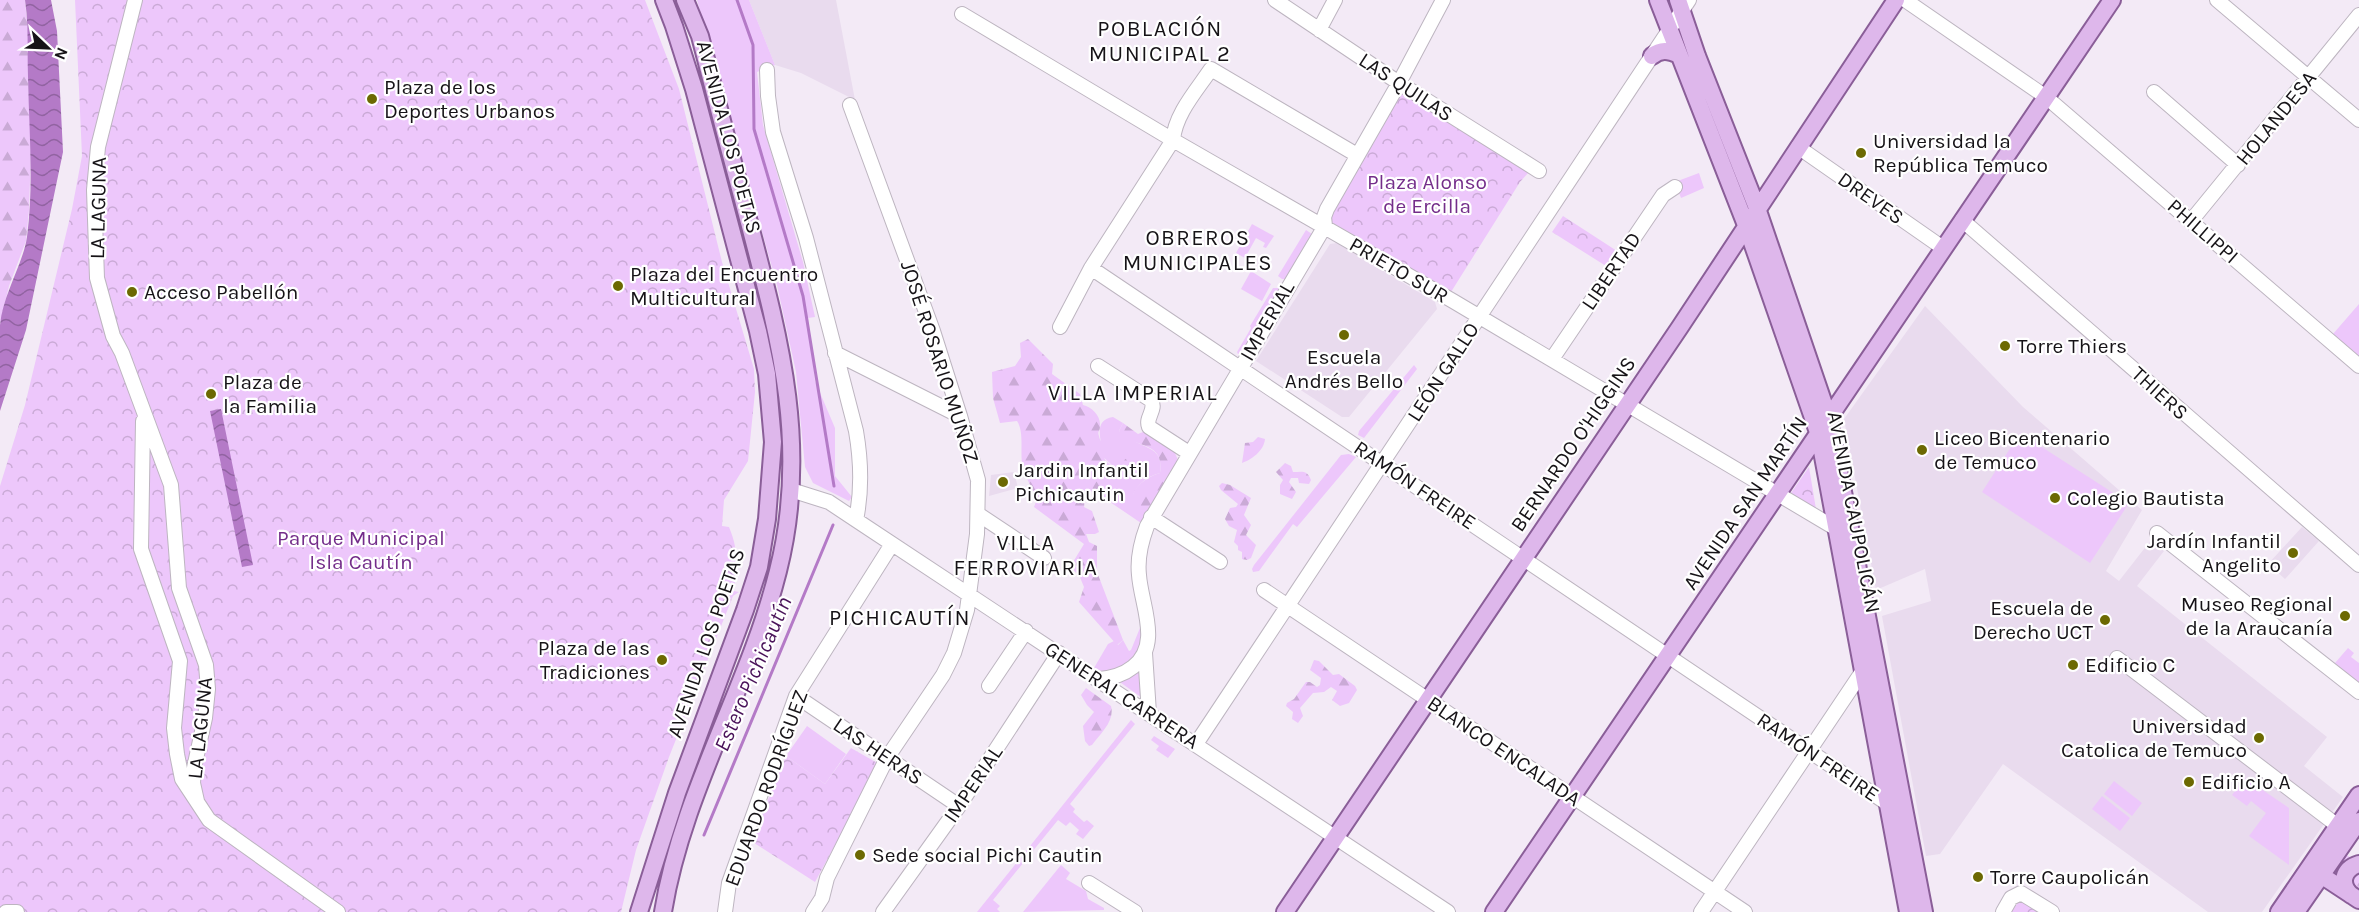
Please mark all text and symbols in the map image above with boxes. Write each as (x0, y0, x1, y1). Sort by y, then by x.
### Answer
district label: POBLACIÓN MUNICIPAL 2 (1089, 15, 1231, 67)
north arrow (18, 18, 78, 78)
street label: AVENIDA LOS POETAS (692, 38, 766, 236)
text: N (50, 45, 72, 63)
street label: LAS QUILAS (1354, 48, 1458, 126)
street label: HOLANDESA (2231, 66, 2321, 170)
place label: Plaza de los Deportes Urbanos (384, 75, 555, 123)
marker: Plaza de los Deportes Urbanos (365, 92, 379, 106)
place label: Universidad la República Temuco (1873, 129, 2048, 177)
marker: Universidad la República Temuco (1854, 146, 1868, 160)
street label: LA LAGUNA (85, 157, 111, 259)
street label: DREVES (1833, 167, 1909, 229)
park label: Plaza Alonso de Ercilla (1367, 170, 1487, 218)
street label: PHILLIPPI (2163, 194, 2243, 268)
district label: OBREROS MUNICIPALES (1123, 225, 1273, 276)
street label: LIBERTAD (1576, 227, 1646, 315)
street label: PRIETO SUR (1345, 232, 1453, 308)
street label: JOSÉ ROSARIO MUÑOZ (896, 258, 984, 466)
place label: Plaza del Encuentro Multicultural (630, 262, 818, 310)
street label: IMPERIAL (1235, 277, 1299, 365)
marker: Plaza del Encuentro Multicultural (611, 279, 625, 293)
place label: Acceso Pabellón (144, 280, 298, 304)
marker: Acceso Pabellón (125, 285, 139, 299)
street label: LEÓN GALLO (1402, 318, 1484, 426)
marker: Escuela Andrés Bello (1337, 328, 1351, 342)
place label: Torre Thiers (2017, 334, 2127, 358)
marker: Torre Thiers (1998, 339, 2012, 353)
place label: Escuela Andrés Bello (1285, 345, 1403, 393)
street label: BERNARDO O'HIGGINS (1506, 352, 1640, 536)
street label: THIERS (2127, 361, 2193, 425)
place label: Plaza de la Familia (223, 370, 317, 418)
district label: VILLA IMPERIAL (1048, 380, 1218, 406)
marker: Plaza de la Familia (204, 387, 218, 401)
street label: AVENIDA CAUPOLICÁN (1823, 409, 1885, 615)
street label: AVENIDA SAN MARTÍN (1678, 412, 1812, 594)
place label: Liceo Bicentenario de Temuco (1934, 426, 2110, 474)
street label: RAMÓN FREIRE (1349, 435, 1481, 535)
marker: Liceo Bicentenario de Temuco (1915, 443, 1929, 457)
place label: Jardin Infantil Pichicautin (1015, 458, 1149, 506)
marker: Jardin Infantil Pichicautin (996, 475, 1010, 489)
place label: Colegio Bautista (2067, 486, 2225, 510)
marker: Colegio Bautista (2048, 491, 2062, 505)
park label: Parque Municipal Isla Cautín (277, 526, 445, 574)
place label: Jardín Infantil Angelito (2147, 529, 2281, 577)
district label: VILLA FERROVIARIA (954, 530, 1098, 581)
street label: AVENIDA LOS POETAS (662, 545, 750, 741)
marker: Jardín Infantil Angelito (2286, 546, 2300, 560)
place label: Museo Regional de la Araucanía (2181, 592, 2333, 640)
water label: Estero Pichicautín (709, 593, 797, 755)
place label: Escuela de Derecho UCT (1973, 596, 2093, 644)
district label: PICHICAUTÍN (829, 604, 971, 631)
marker: Museo Regional de la Araucanía (2338, 609, 2352, 623)
marker: Escuela de Derecho UCT (2098, 613, 2112, 627)
place label: Plaza de las Tradiciones (538, 636, 650, 684)
street label: GENERAL CARRERA (1041, 636, 1203, 754)
marker: Plaza de las Tradiciones (655, 653, 669, 667)
place label: Edificio C (2085, 653, 2175, 677)
marker: Edificio C (2066, 658, 2080, 672)
street label: LA LAGUNA (183, 676, 217, 780)
street label: EDUARDO RODRÍGUEZ (719, 687, 813, 889)
street label: BLANCO ENCALADA (1423, 691, 1585, 811)
street label: RAMÓN FREIRE (1752, 707, 1884, 807)
street label: LAS HERAS (829, 712, 927, 790)
place label: Universidad Catolica de Temuco (2061, 714, 2247, 762)
marker: Universidad Catolica de Temuco (2252, 731, 2266, 745)
street label: IMPERIAL (939, 741, 1008, 827)
place label: Edificio A (2201, 770, 2291, 794)
marker: Edificio A (2182, 775, 2196, 789)
place label: Sede social Pichi Cautin (872, 843, 1102, 867)
marker: Sede social Pichi Cautin (853, 848, 867, 862)
place label: Torre Caupolicán (1990, 865, 2149, 889)
marker: Torre Caupolicán (1971, 870, 1985, 884)

